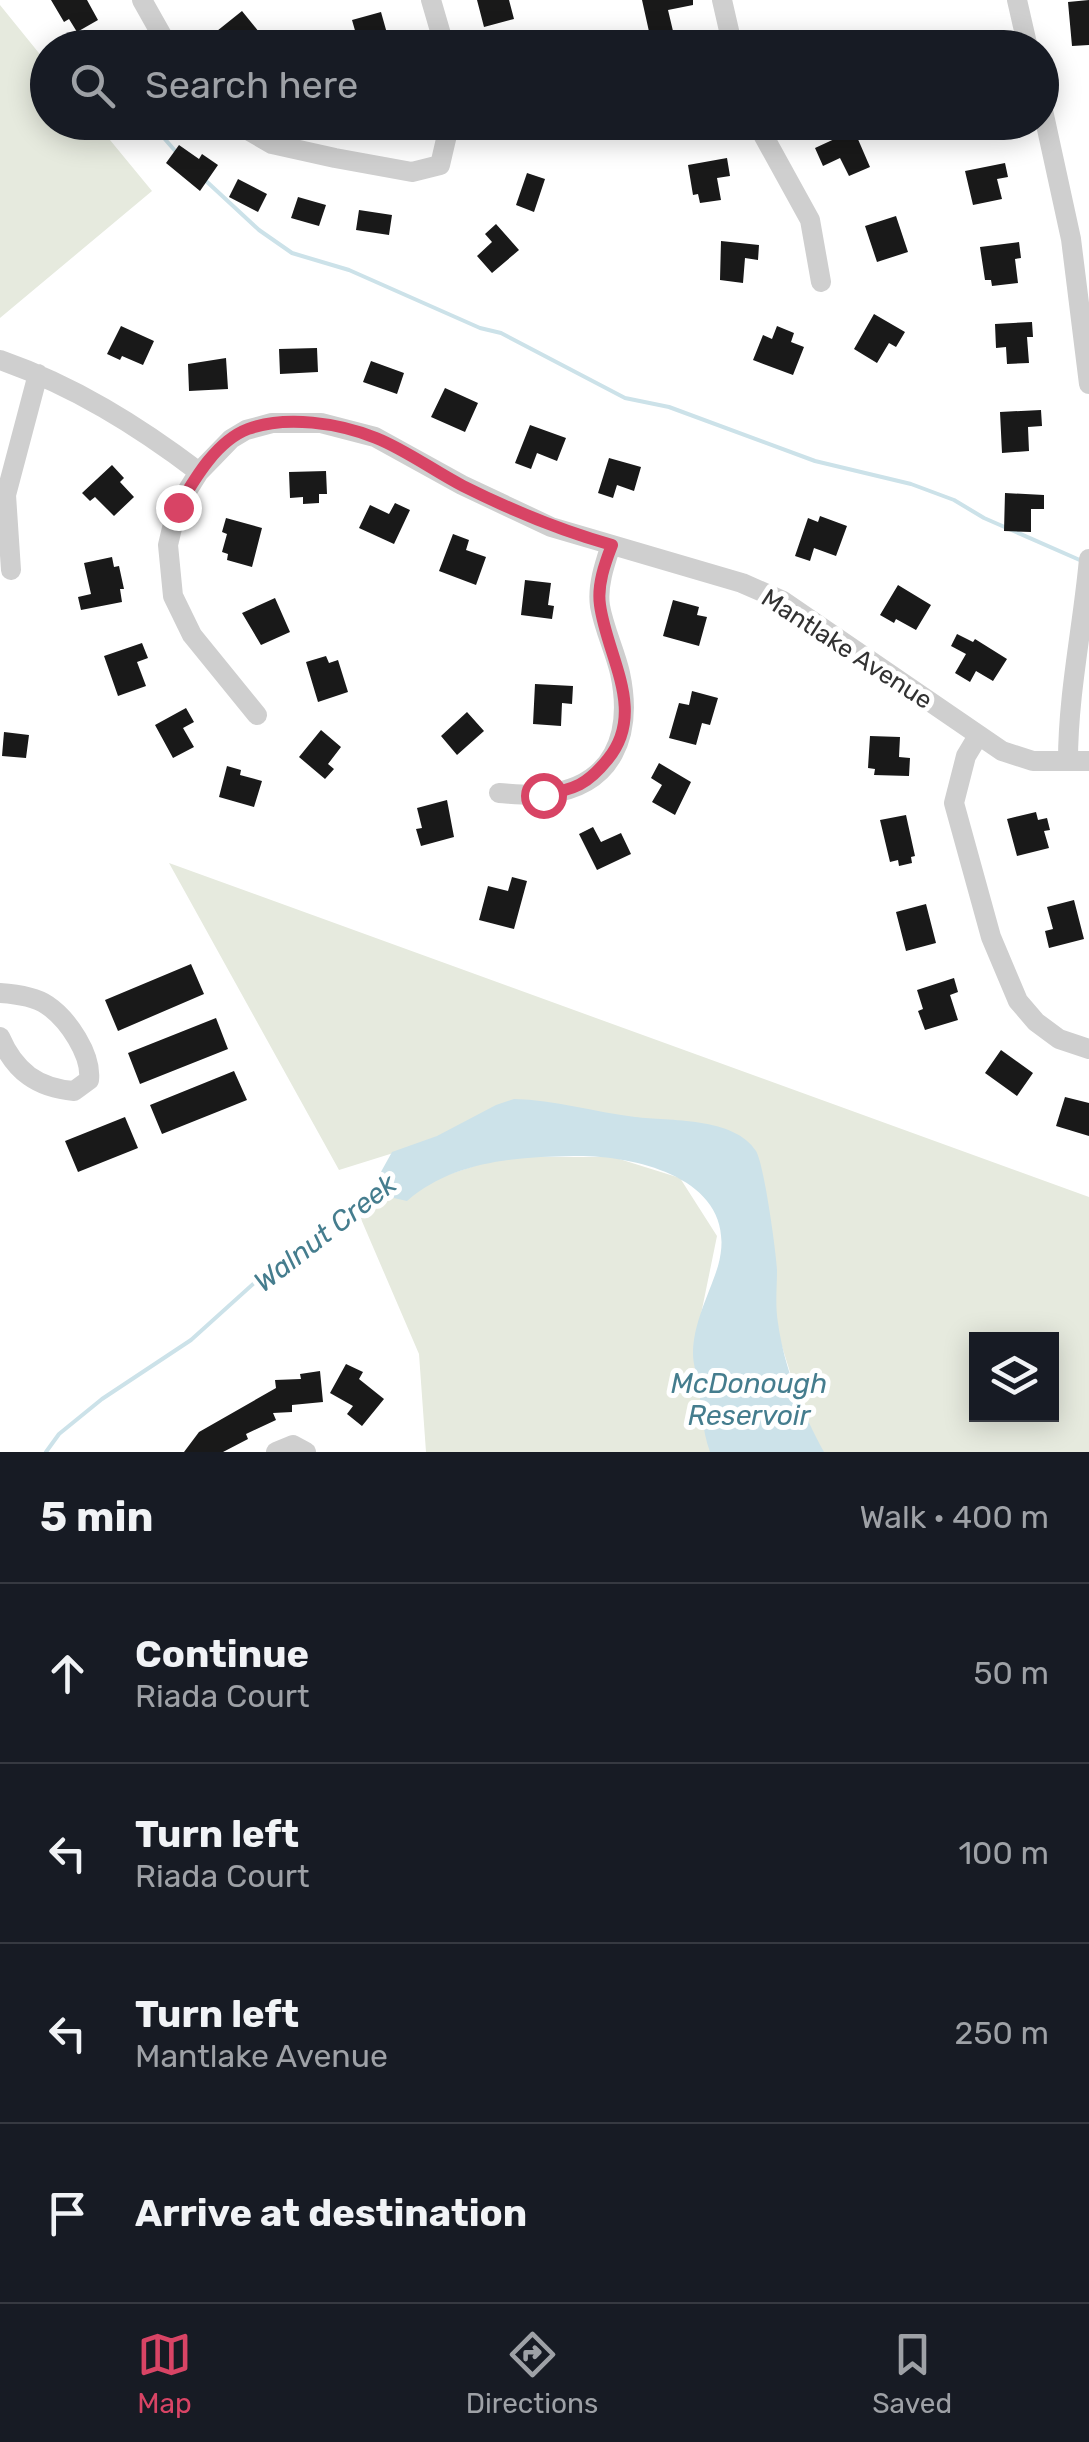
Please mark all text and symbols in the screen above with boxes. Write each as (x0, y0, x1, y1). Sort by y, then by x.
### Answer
search box (30, 30, 1059, 140)
icon: search (65, 58, 120, 113)
text: Search here (145, 62, 358, 108)
route end (156, 485, 202, 531)
street label: Mantlake Avenue (756, 583, 938, 715)
route start (521, 773, 567, 819)
water label: Walnut Creek (247, 1167, 403, 1299)
map controls (969, 1332, 1059, 1422)
button: layers (969, 1332, 1059, 1422)
water label: McDonough Reservoir (671, 1367, 827, 1432)
text: 5 min (40, 1492, 154, 1542)
text: Walk · 400 m (859, 1498, 1049, 1536)
text: Continue (135, 1631, 309, 1677)
icon: ahead (40, 1646, 95, 1701)
text: 50 m (973, 1654, 1049, 1692)
text: Riada Court (135, 1677, 310, 1715)
text: Turn left (135, 1811, 299, 1857)
icon: left (40, 1826, 95, 1881)
text: 100 m (958, 1834, 1049, 1872)
text: Riada Court (135, 1857, 310, 1895)
text: Turn left (135, 1991, 299, 2037)
icon: left (40, 2006, 95, 2061)
text: 250 m (955, 2014, 1049, 2052)
text: Mantlake Avenue (135, 2037, 388, 2075)
icon: arrive (40, 2186, 95, 2241)
text: Arrive at destination (135, 2190, 527, 2236)
tab: Map (137, 2327, 192, 2420)
tab: Directions (466, 2327, 598, 2420)
tab: Saved (872, 2327, 952, 2420)

